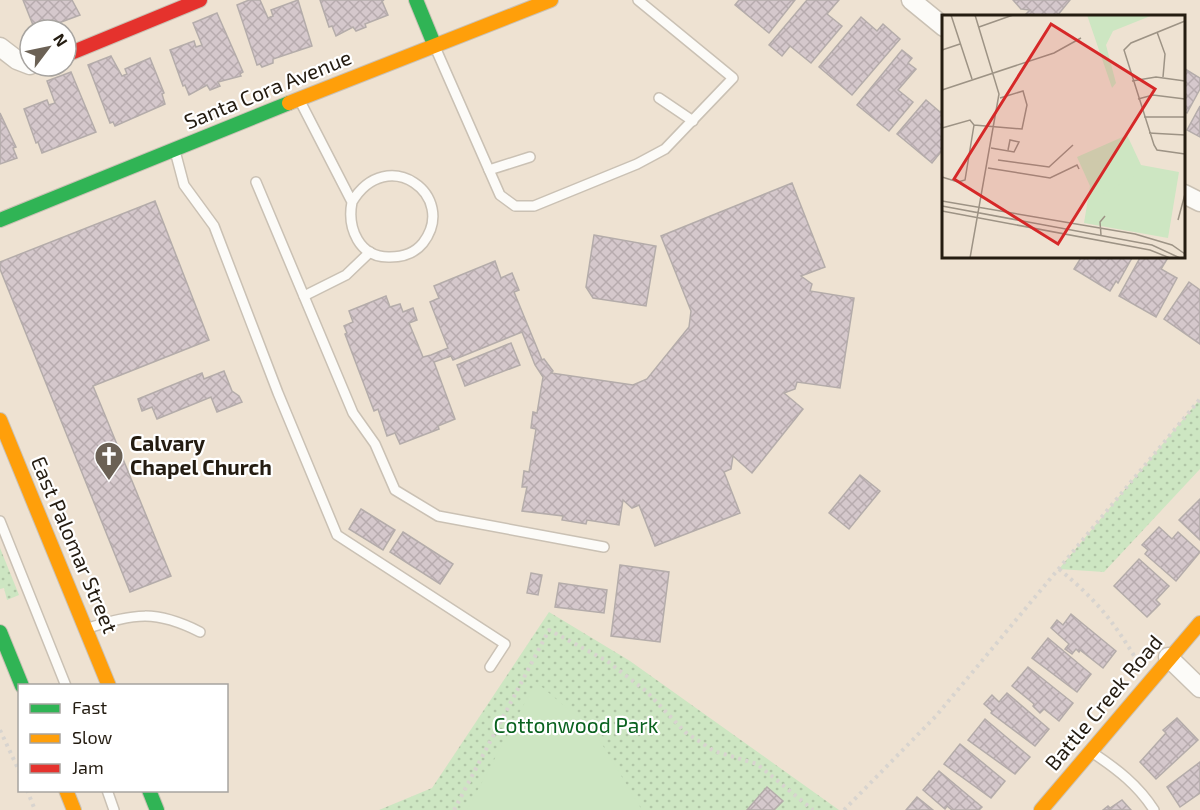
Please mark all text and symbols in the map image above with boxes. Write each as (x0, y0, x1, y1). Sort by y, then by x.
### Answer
inset map (942, 15, 1185, 258)
north arrow (18, 18, 78, 78)
text: N (50, 30, 72, 50)
street label: Santa Cora Avenue (180, 44, 355, 134)
place label: Calvary Chapel Church (130, 430, 272, 479)
church icon: Calvary Chapel Church (93, 440, 125, 482)
street label: East Palomar Street (27, 452, 124, 637)
street label: Battle Creek Road (1039, 629, 1167, 775)
legend (18, 684, 228, 792)
text: Fast (72, 696, 107, 718)
park label: Cottonwood Park (494, 712, 659, 737)
text: Slow (72, 726, 113, 748)
text: Jam (72, 756, 104, 778)

